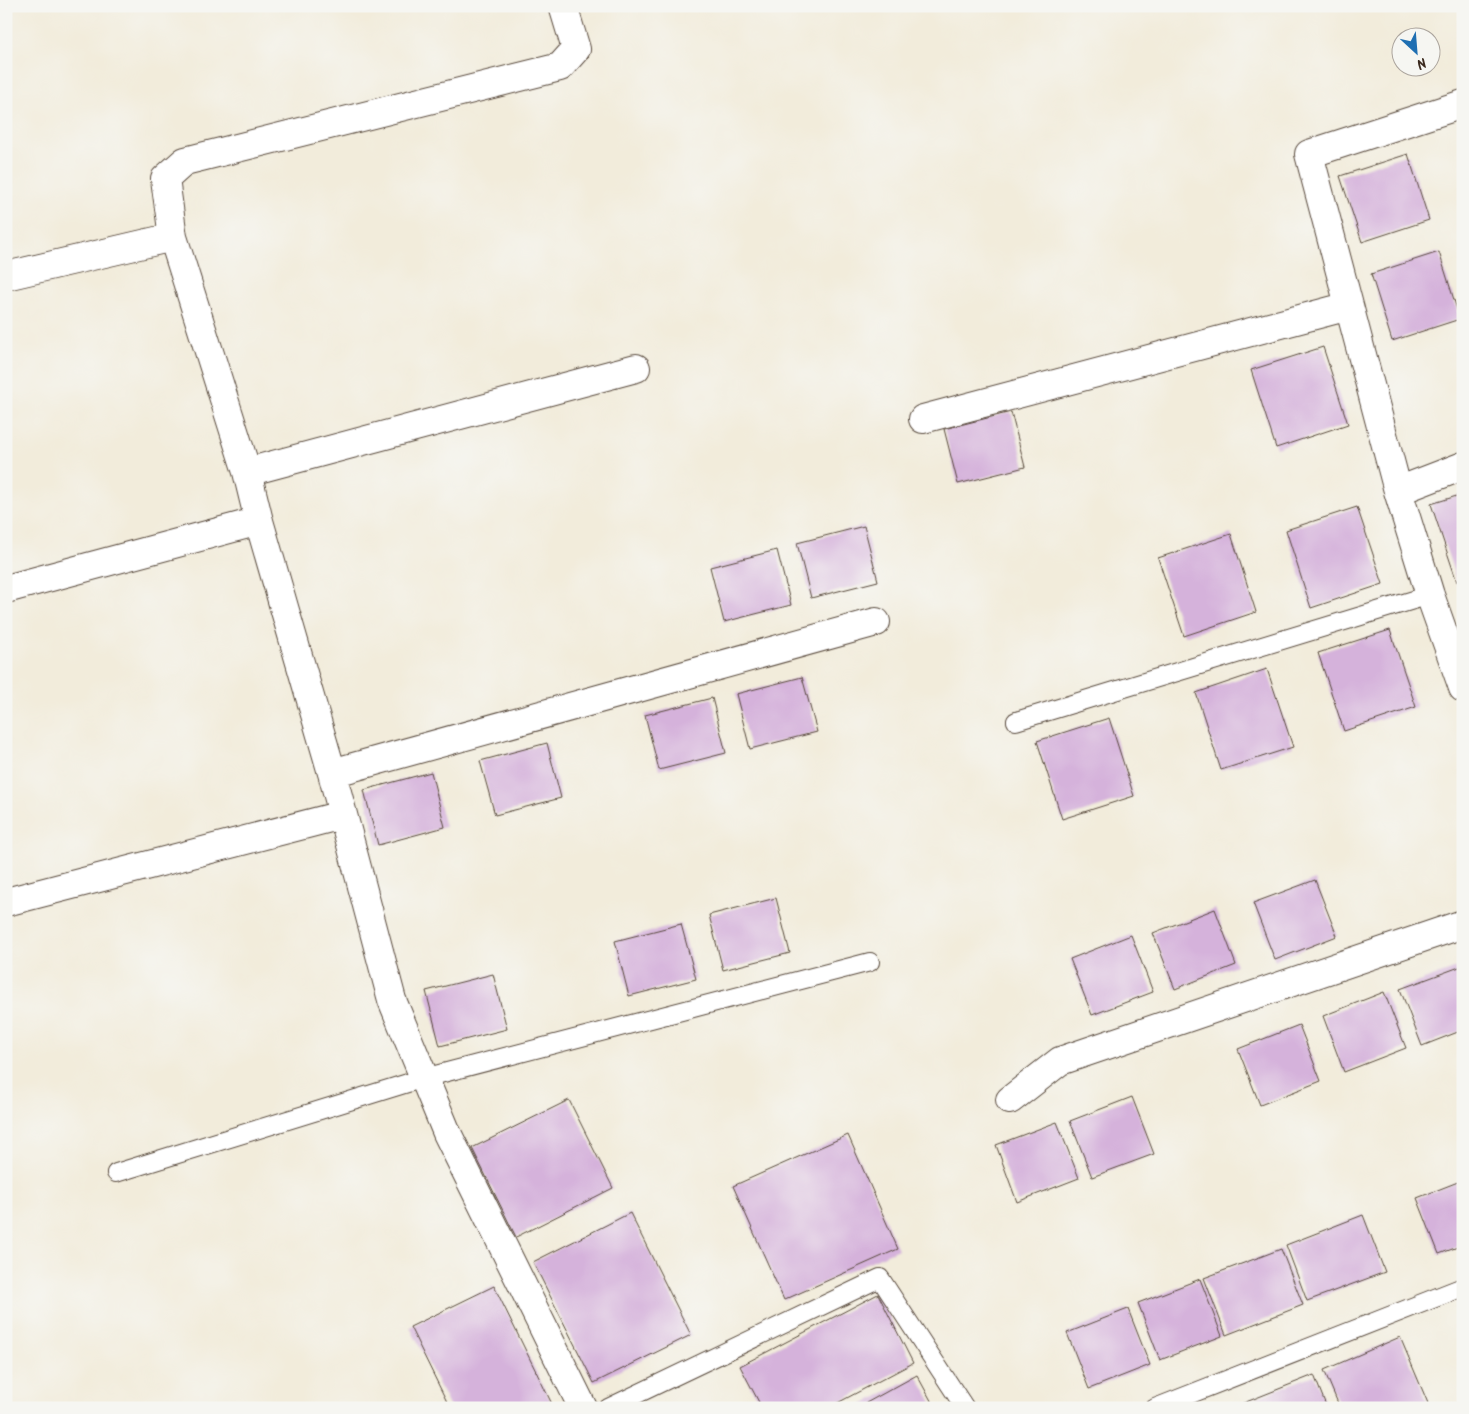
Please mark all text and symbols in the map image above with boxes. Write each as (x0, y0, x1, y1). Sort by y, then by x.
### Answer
north arrow (1392, 28, 1442, 78)
text: N (1412, 51, 1430, 75)

